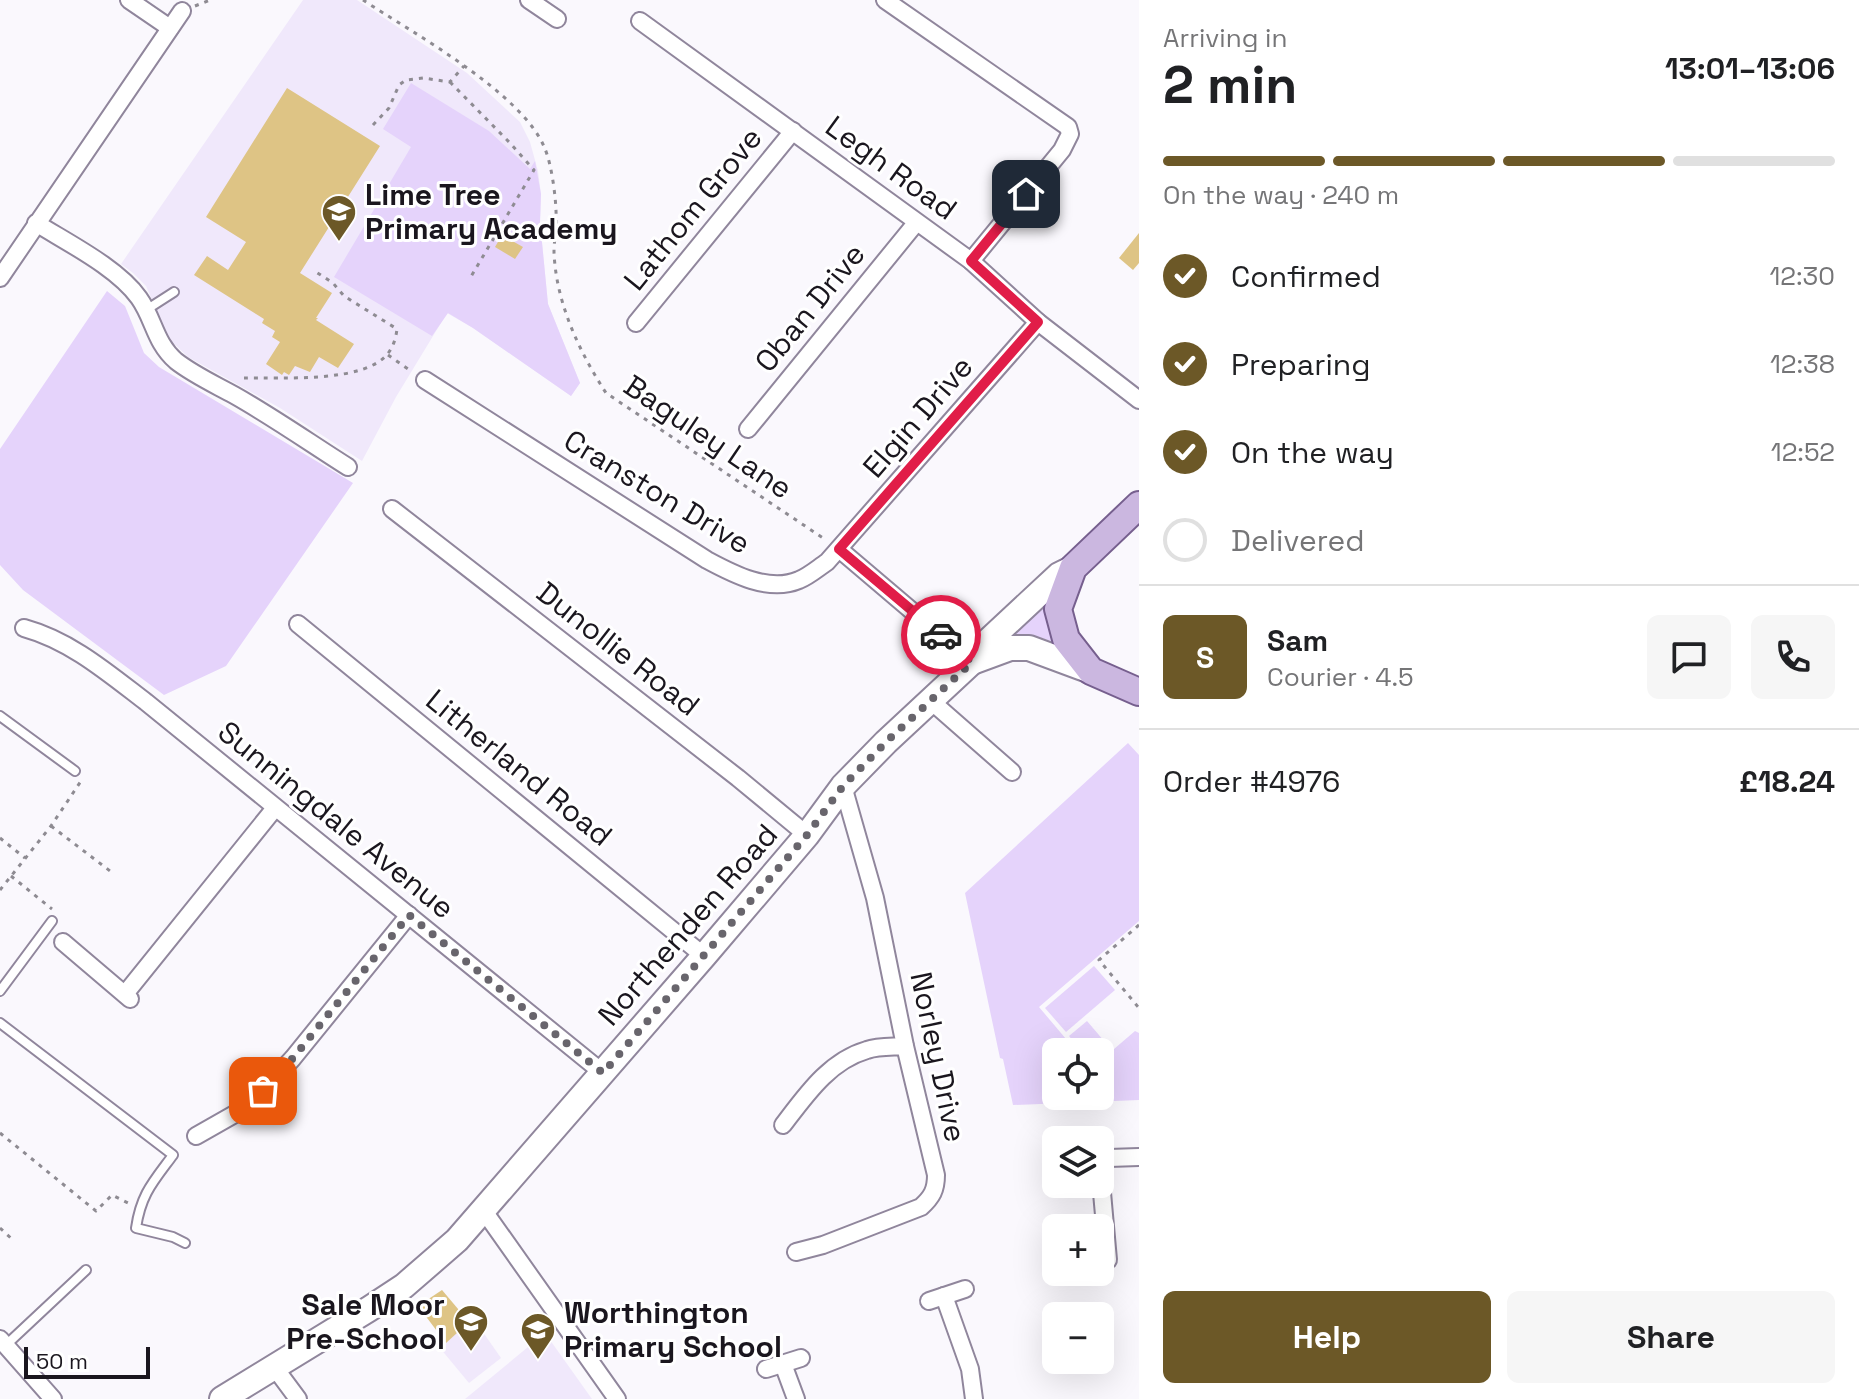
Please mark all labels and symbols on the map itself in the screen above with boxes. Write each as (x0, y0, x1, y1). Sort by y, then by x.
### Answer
street label: Legh Road (818, 107, 965, 228)
street label: Lathom Grove (615, 119, 770, 298)
pin (992, 160, 1060, 228)
place label: Lime Tree Primary Academy (365, 175, 618, 248)
school or university icon: Lime Tree Primary Academy (320, 193, 358, 243)
street label: Oban Drive (746, 235, 873, 380)
street label: Elgin Drive (854, 348, 981, 486)
street label: Baguley Lane (616, 366, 800, 507)
street label: Cranston Drive (557, 421, 758, 563)
street label: Dunollie Road (529, 573, 708, 724)
courier (901, 595, 981, 675)
street label: Litherland Road (418, 681, 620, 855)
street label: Sunningdale Avenue (210, 712, 463, 927)
street label: Northenden Road (589, 816, 786, 1034)
street label: Norley Drive (901, 968, 976, 1145)
pin (229, 1057, 297, 1125)
place label: Sale Moor Pre-School (286, 1285, 445, 1358)
place label: Worthington Primary School (564, 1293, 782, 1366)
school or university icon: Sale Moor Pre-School (452, 1303, 490, 1353)
school or university icon: Worthington Primary School (519, 1311, 557, 1361)
scale bar (24, 1343, 150, 1379)

